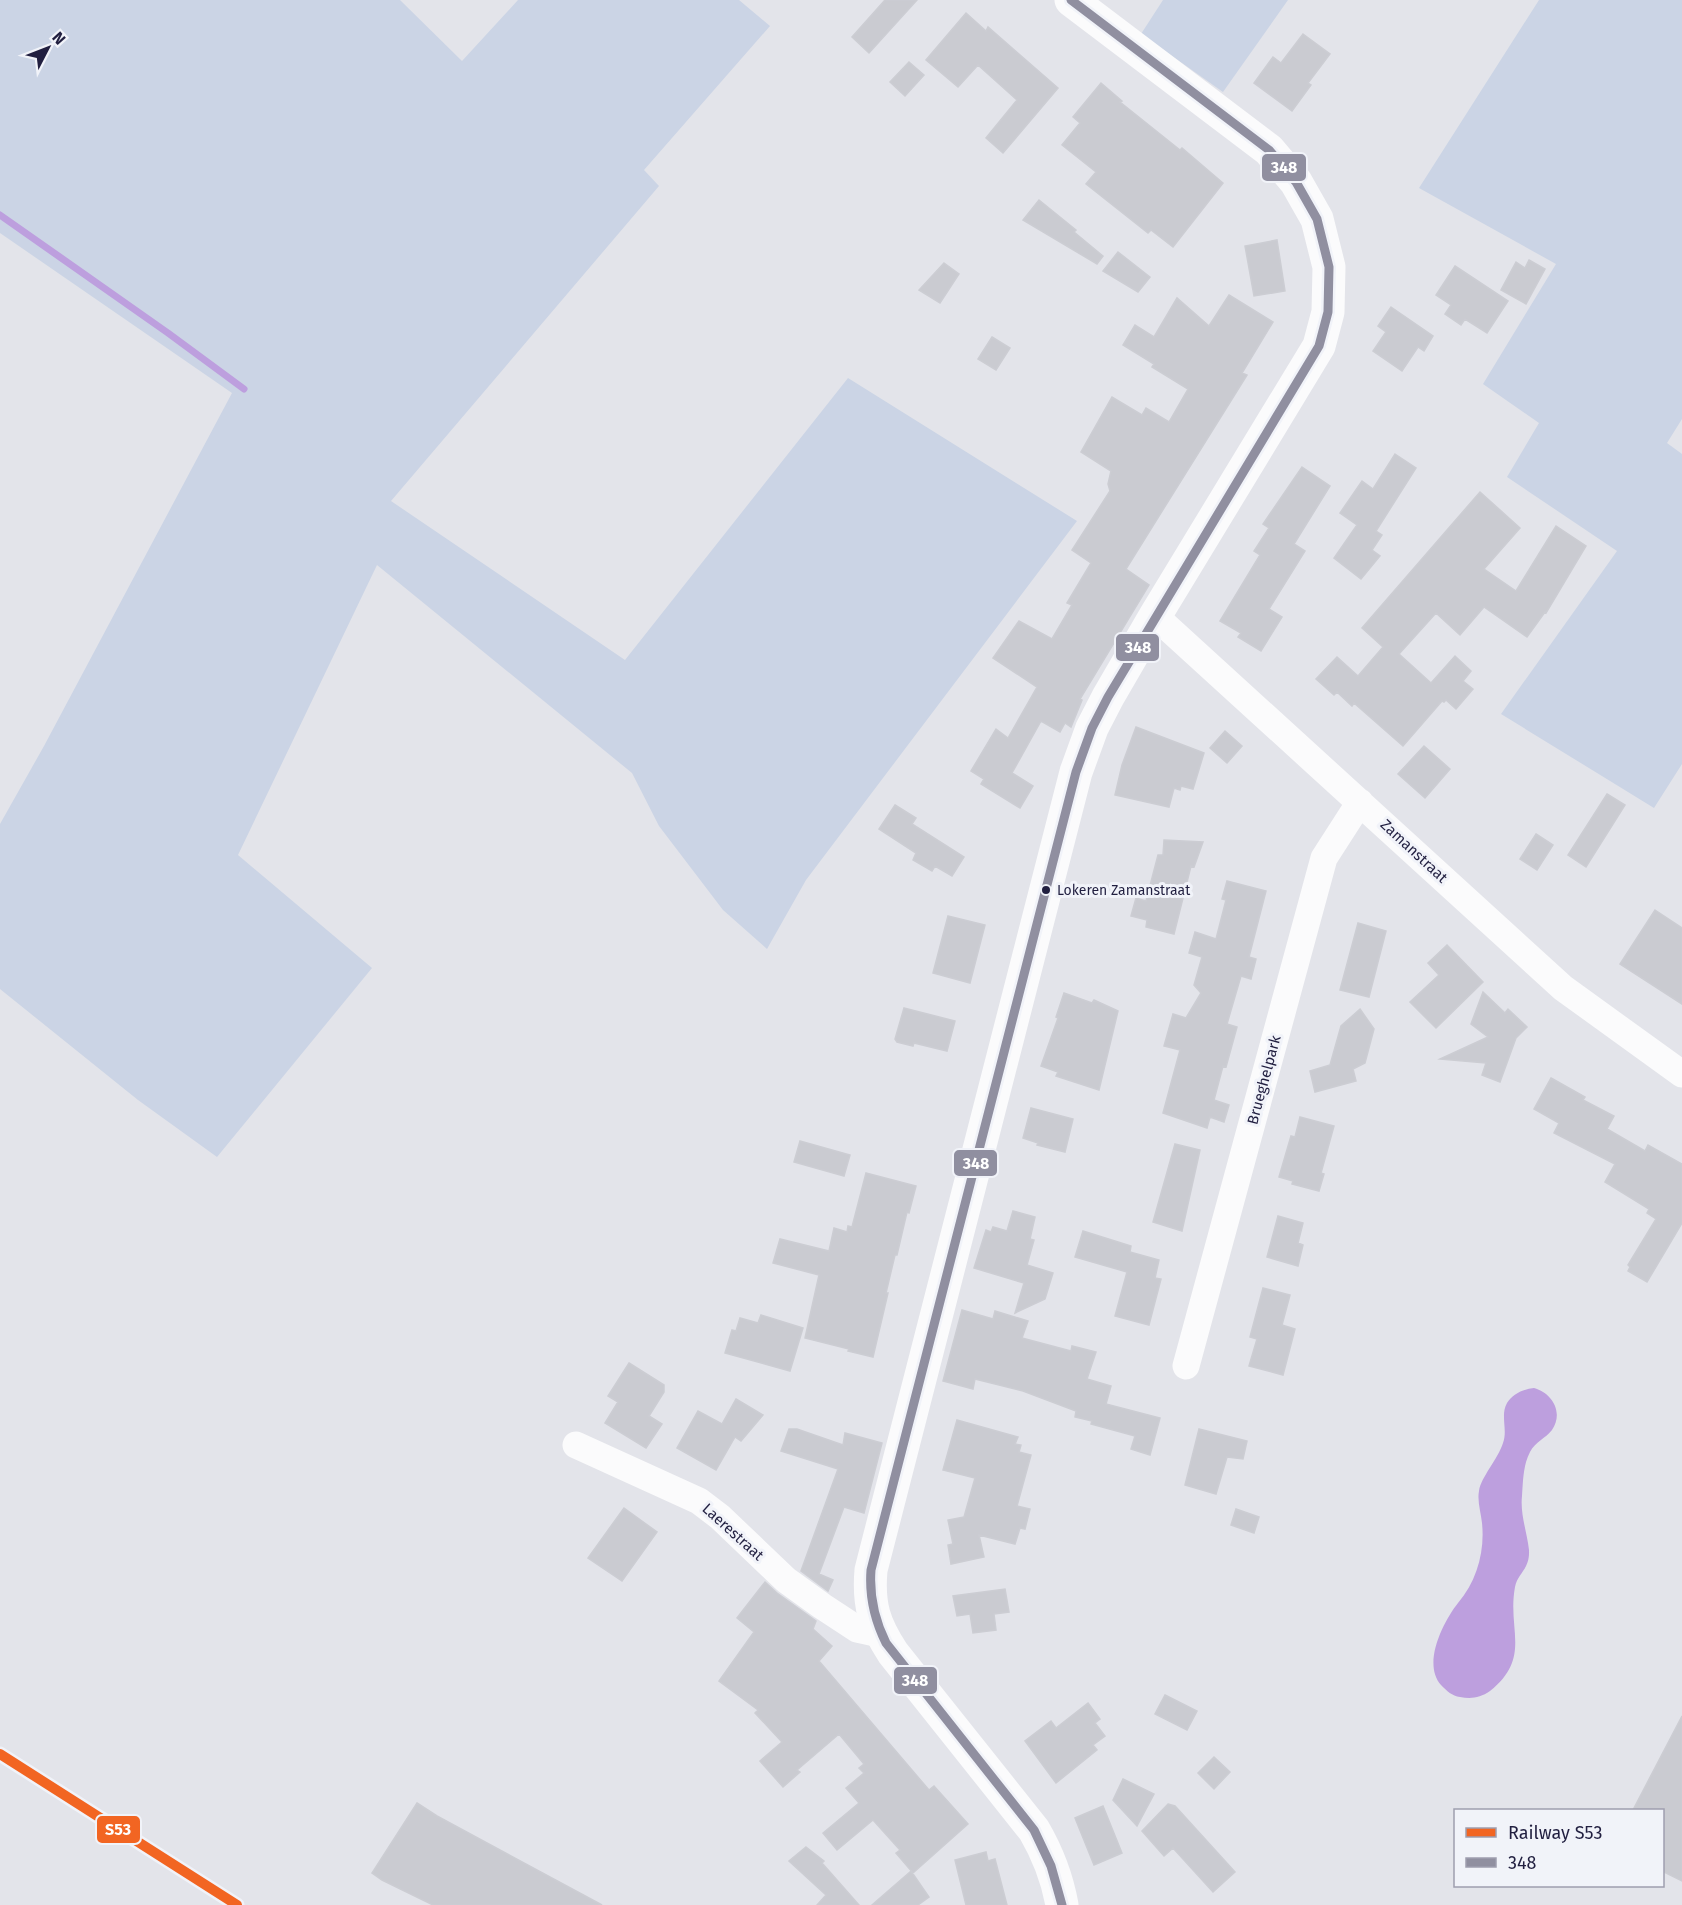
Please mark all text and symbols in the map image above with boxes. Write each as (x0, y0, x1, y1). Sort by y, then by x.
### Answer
north arrow (18, 18, 78, 78)
text: N (48, 28, 69, 49)
line badge: 348 (1261, 153, 1307, 182)
text: 348 (1270, 158, 1297, 177)
line badge: 348 (1115, 633, 1160, 662)
text: 348 (1124, 638, 1151, 657)
street label: Zamanstraat (1377, 815, 1452, 887)
place label: Lokeren Zamanstraat (1057, 882, 1191, 899)
marker: Lokeren Zamanstraat (1040, 884, 1052, 896)
street label: Brueghelpark (1243, 1033, 1285, 1126)
line badge: 348 (953, 1149, 998, 1177)
text: 348 (962, 1154, 989, 1173)
street label: Laerestraat (699, 1500, 768, 1565)
line badge: 348 (893, 1666, 938, 1695)
text: 348 (901, 1671, 928, 1690)
legend (1454, 1809, 1664, 1887)
line badge: S53 (96, 1815, 141, 1844)
text: S53 (105, 1820, 131, 1839)
text: Railway S53 (1508, 1822, 1602, 1844)
text: 348 (1508, 1852, 1536, 1874)

